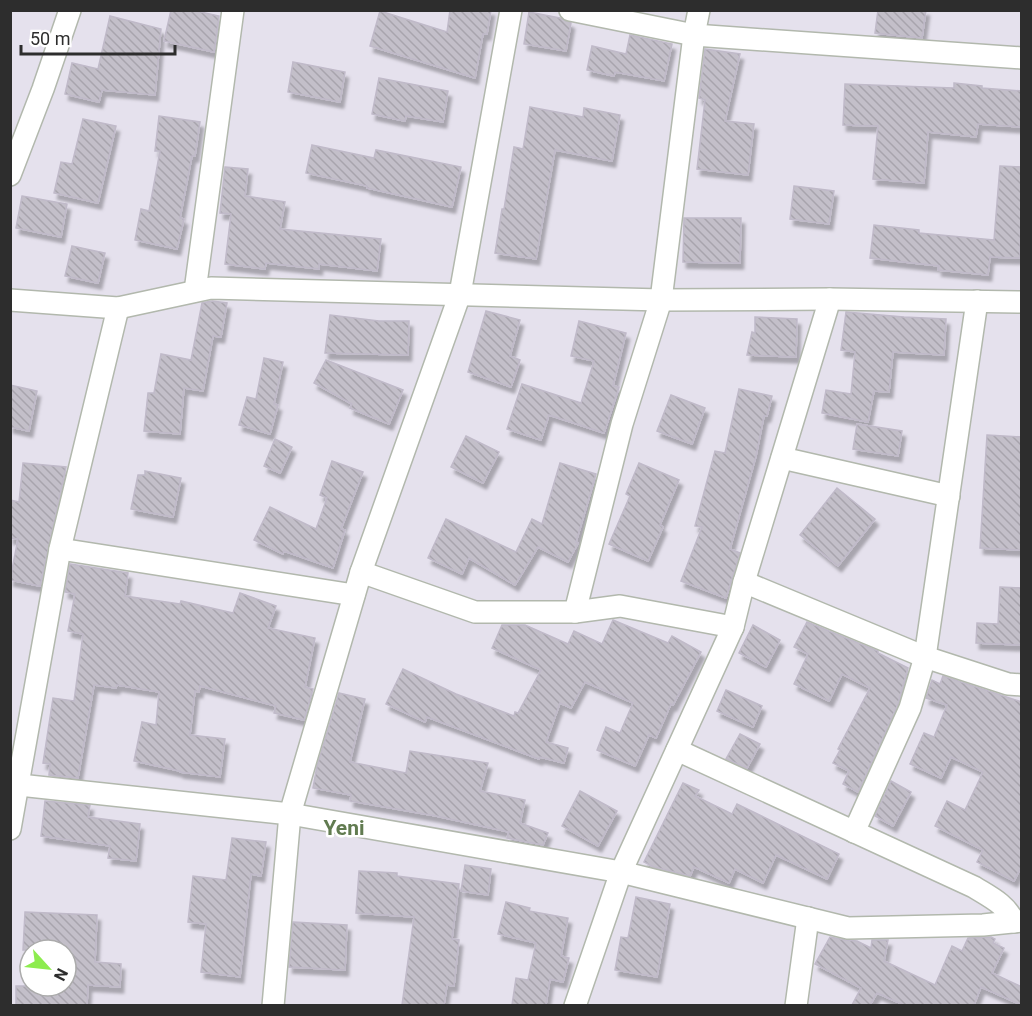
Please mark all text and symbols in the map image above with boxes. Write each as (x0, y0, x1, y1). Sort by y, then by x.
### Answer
scale bar (21, 18, 176, 56)
text: 50 m (30, 28, 70, 49)
district label: Yeni (323, 816, 365, 840)
north arrow (18, 938, 78, 998)
text: N (50, 965, 72, 984)

